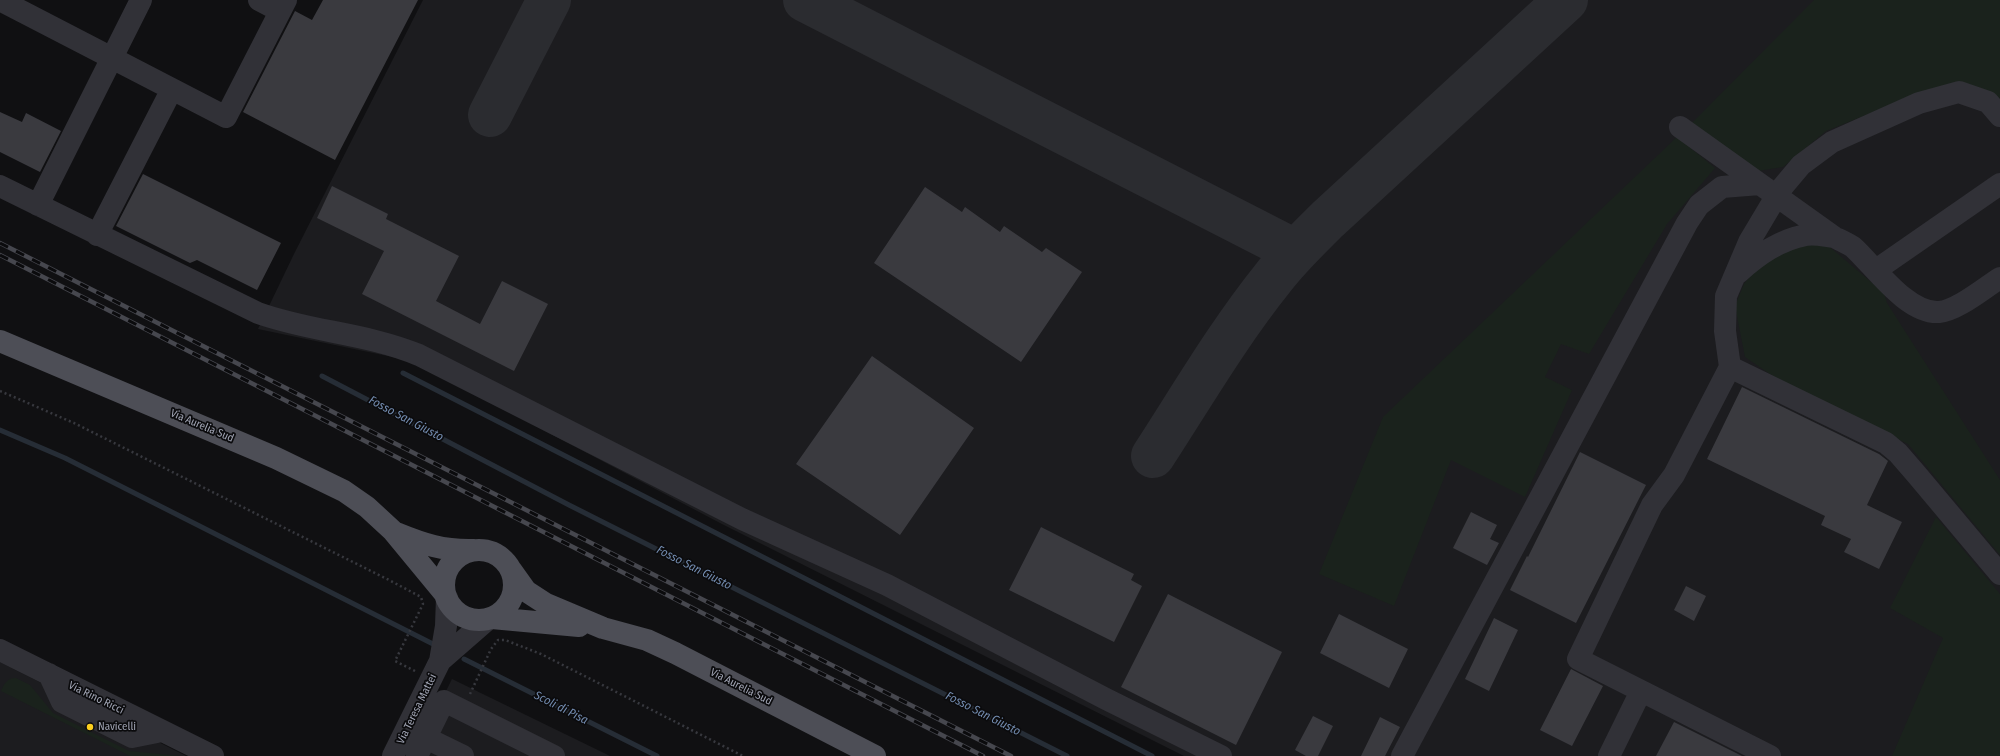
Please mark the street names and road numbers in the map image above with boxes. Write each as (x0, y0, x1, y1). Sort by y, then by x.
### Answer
street label: Via Aurelia Sud (168, 407, 236, 445)
street label: Via Aurelia Sud (708, 666, 774, 708)
street label: Via Teresa Mattei (394, 672, 440, 746)
street label: Via Rino Ricci (66, 679, 126, 717)

